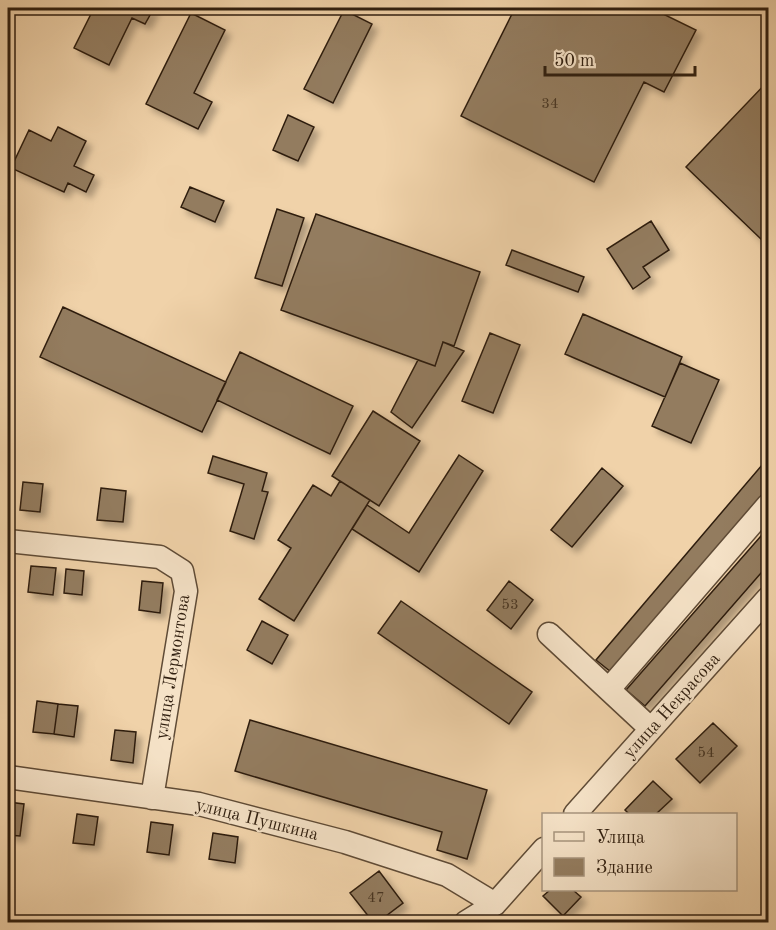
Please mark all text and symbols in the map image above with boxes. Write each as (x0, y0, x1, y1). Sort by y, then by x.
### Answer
scale bar (545, 39, 695, 77)
text: 50 m (554, 52, 594, 70)
house number: 34 (541, 97, 559, 112)
street label: улица Лермонтова (153, 593, 193, 741)
house number: 53 (501, 598, 519, 613)
street label: улица Некрасова (620, 650, 724, 762)
house number: 54 (697, 746, 715, 761)
street label: улица Пушкина (194, 796, 320, 844)
legend (542, 813, 737, 891)
text: Улица (596, 829, 645, 847)
text: Здание (596, 859, 653, 877)
house number: 47 (367, 891, 385, 906)

